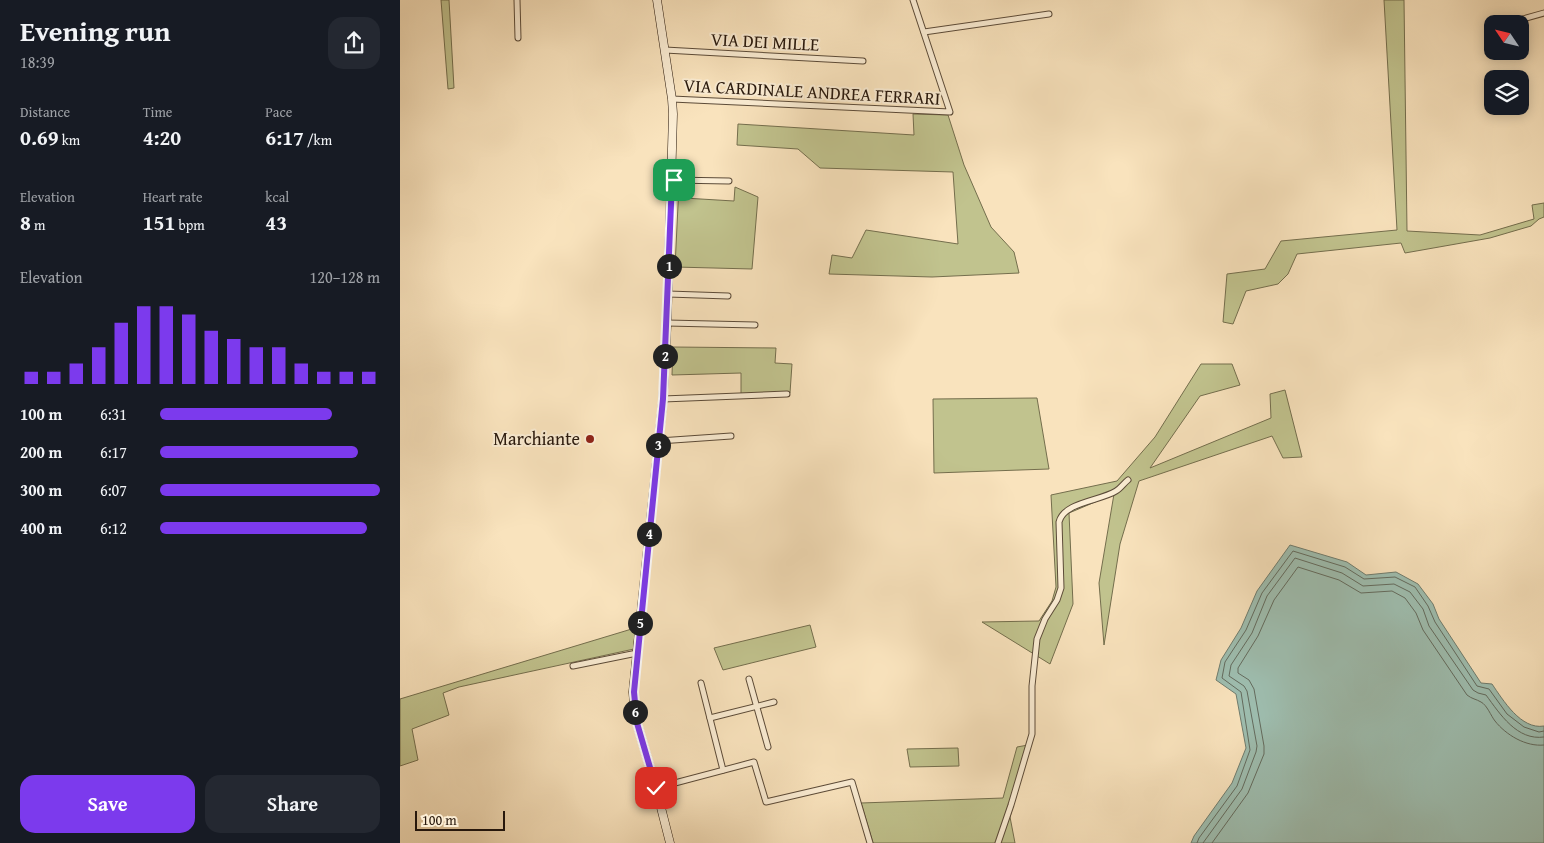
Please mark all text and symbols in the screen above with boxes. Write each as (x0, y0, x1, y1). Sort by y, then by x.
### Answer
text: Evening run (20, 10, 171, 51)
north arrow (1484, 15, 1529, 60)
map controls (1484, 15, 1529, 115)
button: share (328, 17, 380, 69)
street label: VIA DEI MILLE (710, 25, 820, 58)
text: 18:39 (20, 50, 55, 74)
button: layers (1484, 70, 1529, 115)
street label: VIA CARDINALE ANDREA FERRARI (683, 71, 941, 112)
text: Distance (20, 102, 70, 122)
text: Time (143, 102, 172, 122)
text: Pace (265, 102, 292, 122)
text: 0.69 (20, 122, 59, 153)
text: 4:20 (143, 122, 181, 153)
text: 6:17 (265, 122, 304, 153)
text: km (59, 130, 80, 150)
text: /km (304, 130, 332, 150)
pin (653, 159, 695, 201)
icon: arrive (660, 166, 688, 194)
text: Elevation (20, 187, 75, 207)
text: Heart rate (143, 187, 203, 207)
text: kcal (265, 187, 289, 207)
text: 8 (20, 207, 31, 238)
text: 151 (143, 207, 175, 238)
text: 43 (265, 207, 287, 238)
text: m (31, 215, 45, 235)
text: bpm (175, 215, 205, 235)
pin: 1 (656, 254, 682, 278)
text: 1 (666, 256, 673, 276)
text: Elevation (20, 265, 83, 289)
text: 120–128 m (310, 265, 380, 289)
pin: 2 (652, 344, 678, 368)
text: 2 (662, 346, 669, 366)
text: 100 m (20, 402, 62, 426)
text: 6:31 (100, 402, 127, 426)
place label: Marchiante (493, 425, 580, 452)
pin: 3 (646, 432, 670, 458)
marker: Marchiante (584, 433, 596, 445)
text: 3 (655, 435, 662, 455)
text: 200 m (20, 440, 62, 464)
text: 6:17 (100, 440, 127, 464)
text: 300 m (20, 478, 62, 502)
text: 6:07 (100, 478, 127, 502)
text: 400 m (20, 516, 62, 540)
text: 6:12 (100, 516, 127, 540)
pin: 4 (636, 522, 662, 546)
text: 4 (646, 524, 653, 544)
pin: 5 (628, 610, 652, 636)
text: 5 (637, 613, 644, 633)
pin: 6 (622, 700, 648, 724)
text: 6 (632, 702, 639, 722)
pin (635, 767, 677, 809)
icon: check (642, 774, 670, 802)
button: Save (20, 775, 195, 833)
button: Share (205, 775, 380, 833)
scale bar (415, 808, 505, 831)
text: 100 m (422, 810, 457, 830)

